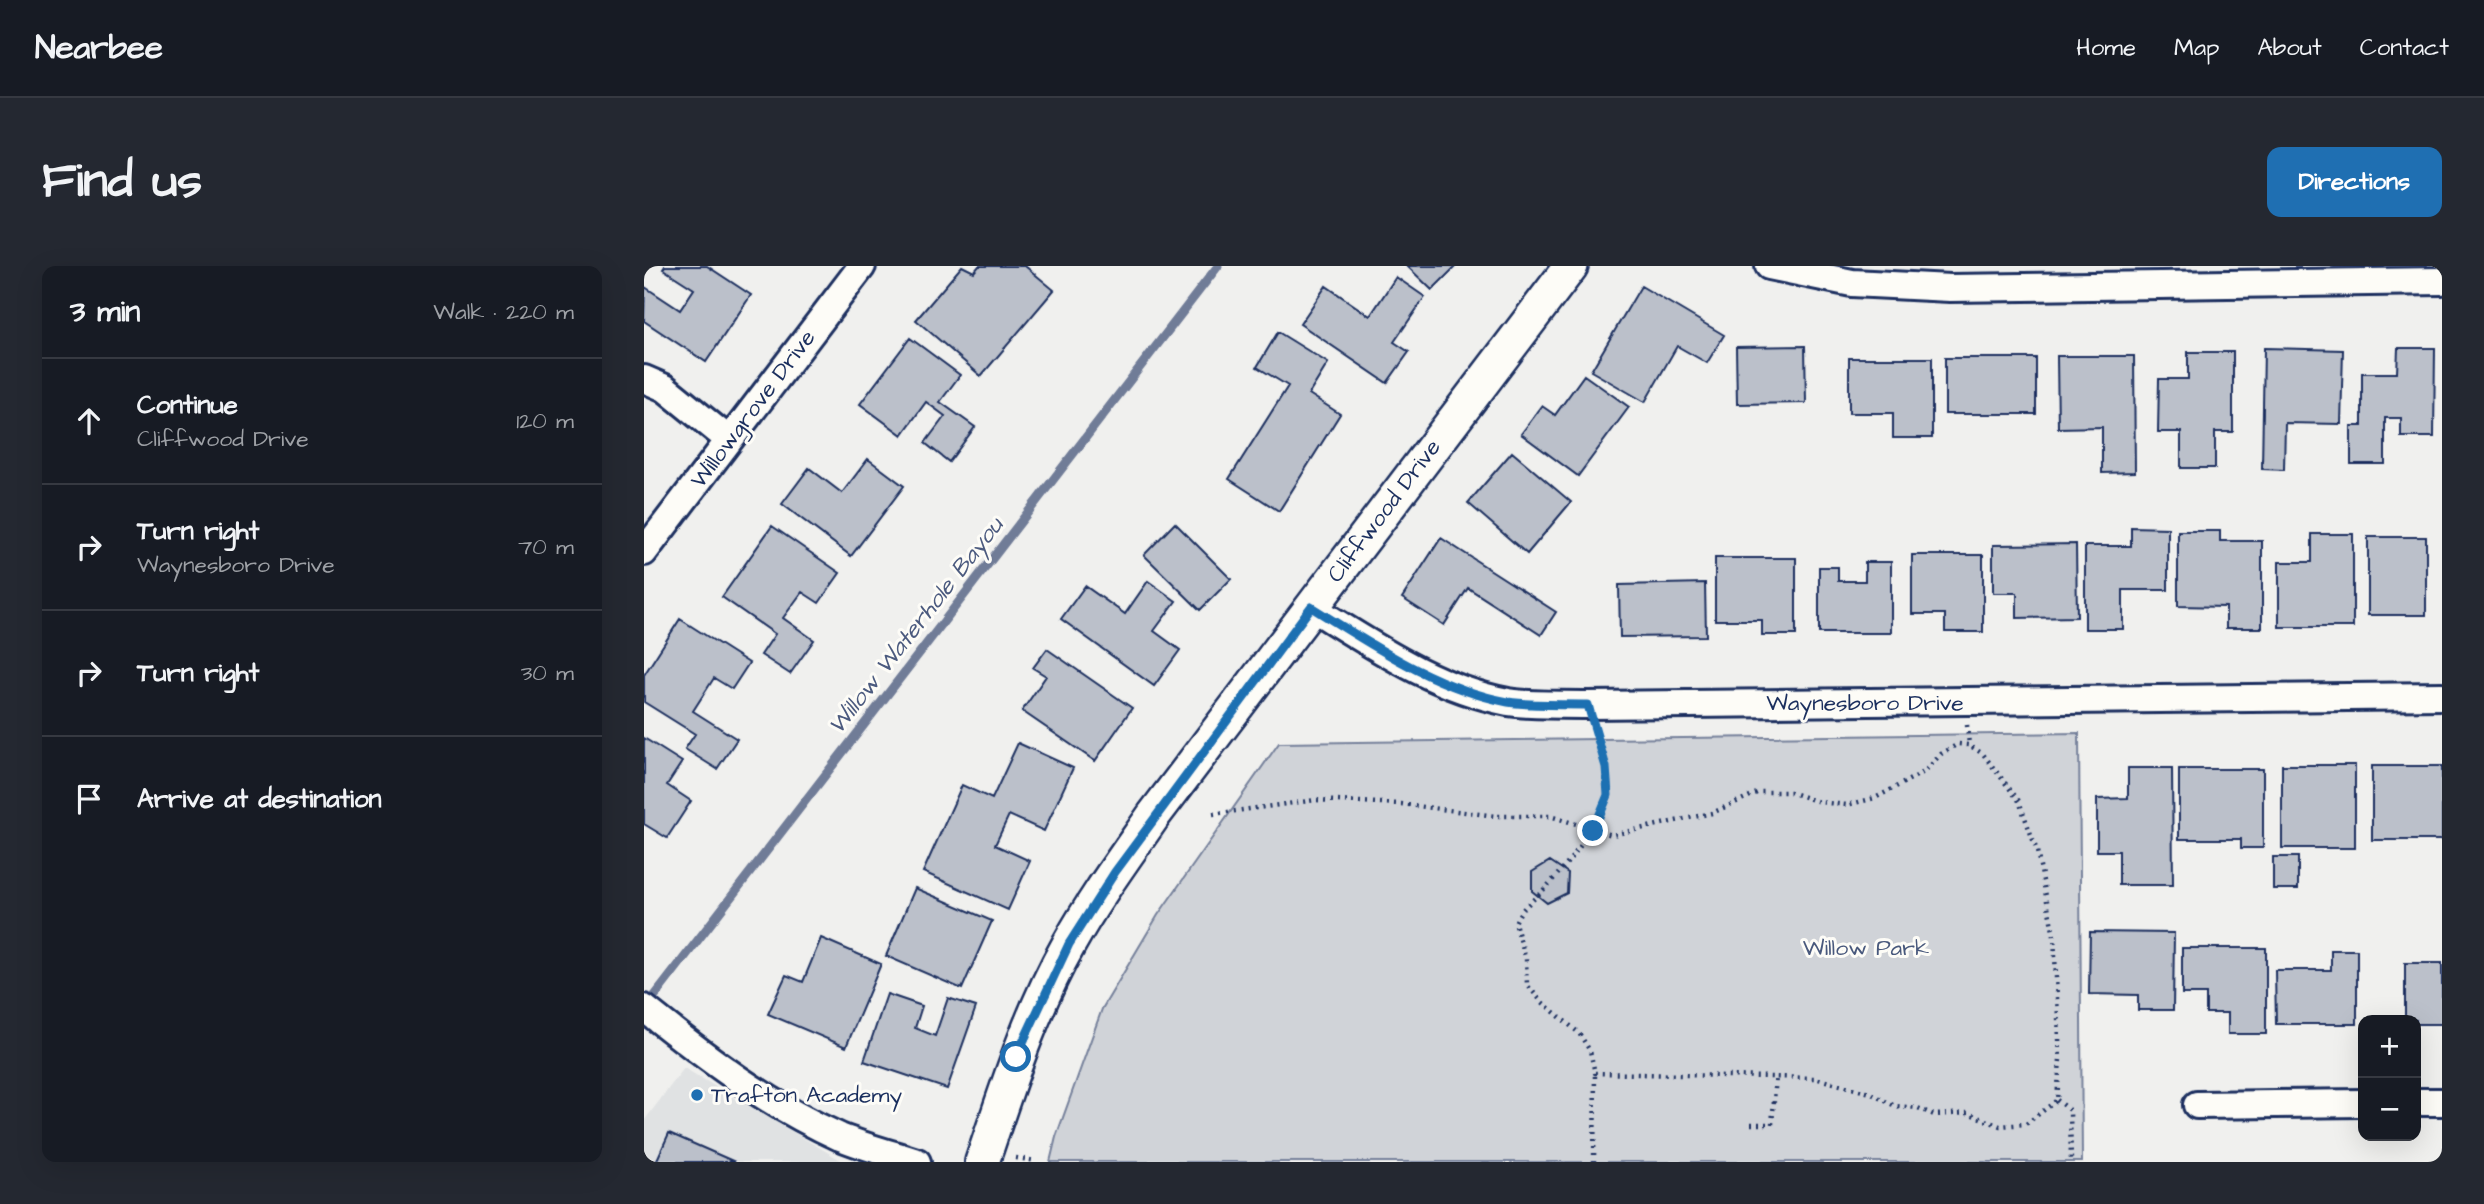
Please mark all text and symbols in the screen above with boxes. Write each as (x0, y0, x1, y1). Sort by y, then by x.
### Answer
text: Nearbee (35, 25, 163, 71)
text: Home (2076, 31, 2136, 65)
text: Map (2174, 31, 2219, 65)
text: About (2257, 31, 2322, 65)
text: Contact (2360, 31, 2449, 65)
button: Directions (2267, 147, 2442, 217)
text: Find us (42, 148, 202, 216)
text: 3 min (70, 291, 140, 333)
text: Walk · 220 m (433, 296, 574, 328)
street label: Willowgrove Drive (683, 323, 824, 495)
text: Continue (137, 387, 238, 423)
icon: ahead (70, 402, 108, 440)
text: 120 m (516, 405, 574, 437)
text: Cliffwood Drive (137, 423, 309, 455)
street label: Cliffwood Drive (1320, 433, 1448, 589)
water label: Willow Waterhole Bayou (820, 509, 1013, 742)
text: Turn right (137, 513, 259, 549)
icon: right (70, 528, 108, 566)
text: 70 m (518, 531, 574, 563)
text: Waynesboro Drive (137, 549, 335, 581)
icon: right (70, 654, 108, 692)
text: Turn right (137, 655, 259, 691)
text: 30 m (521, 657, 574, 689)
street label: Waynesboro Drive (1766, 687, 1964, 720)
icon: arrive (70, 780, 108, 818)
text: Arrive at destination (137, 781, 382, 817)
route end (1577, 815, 1608, 846)
park label: Willow Park (1803, 932, 1929, 964)
map controls (2358, 1015, 2421, 1141)
button: + (2358, 1015, 2421, 1078)
route start (1000, 1041, 1031, 1072)
button: − (2358, 1078, 2421, 1141)
place label: Trafton Academy (711, 1079, 902, 1112)
marker: Trafton Academy (689, 1087, 705, 1103)

